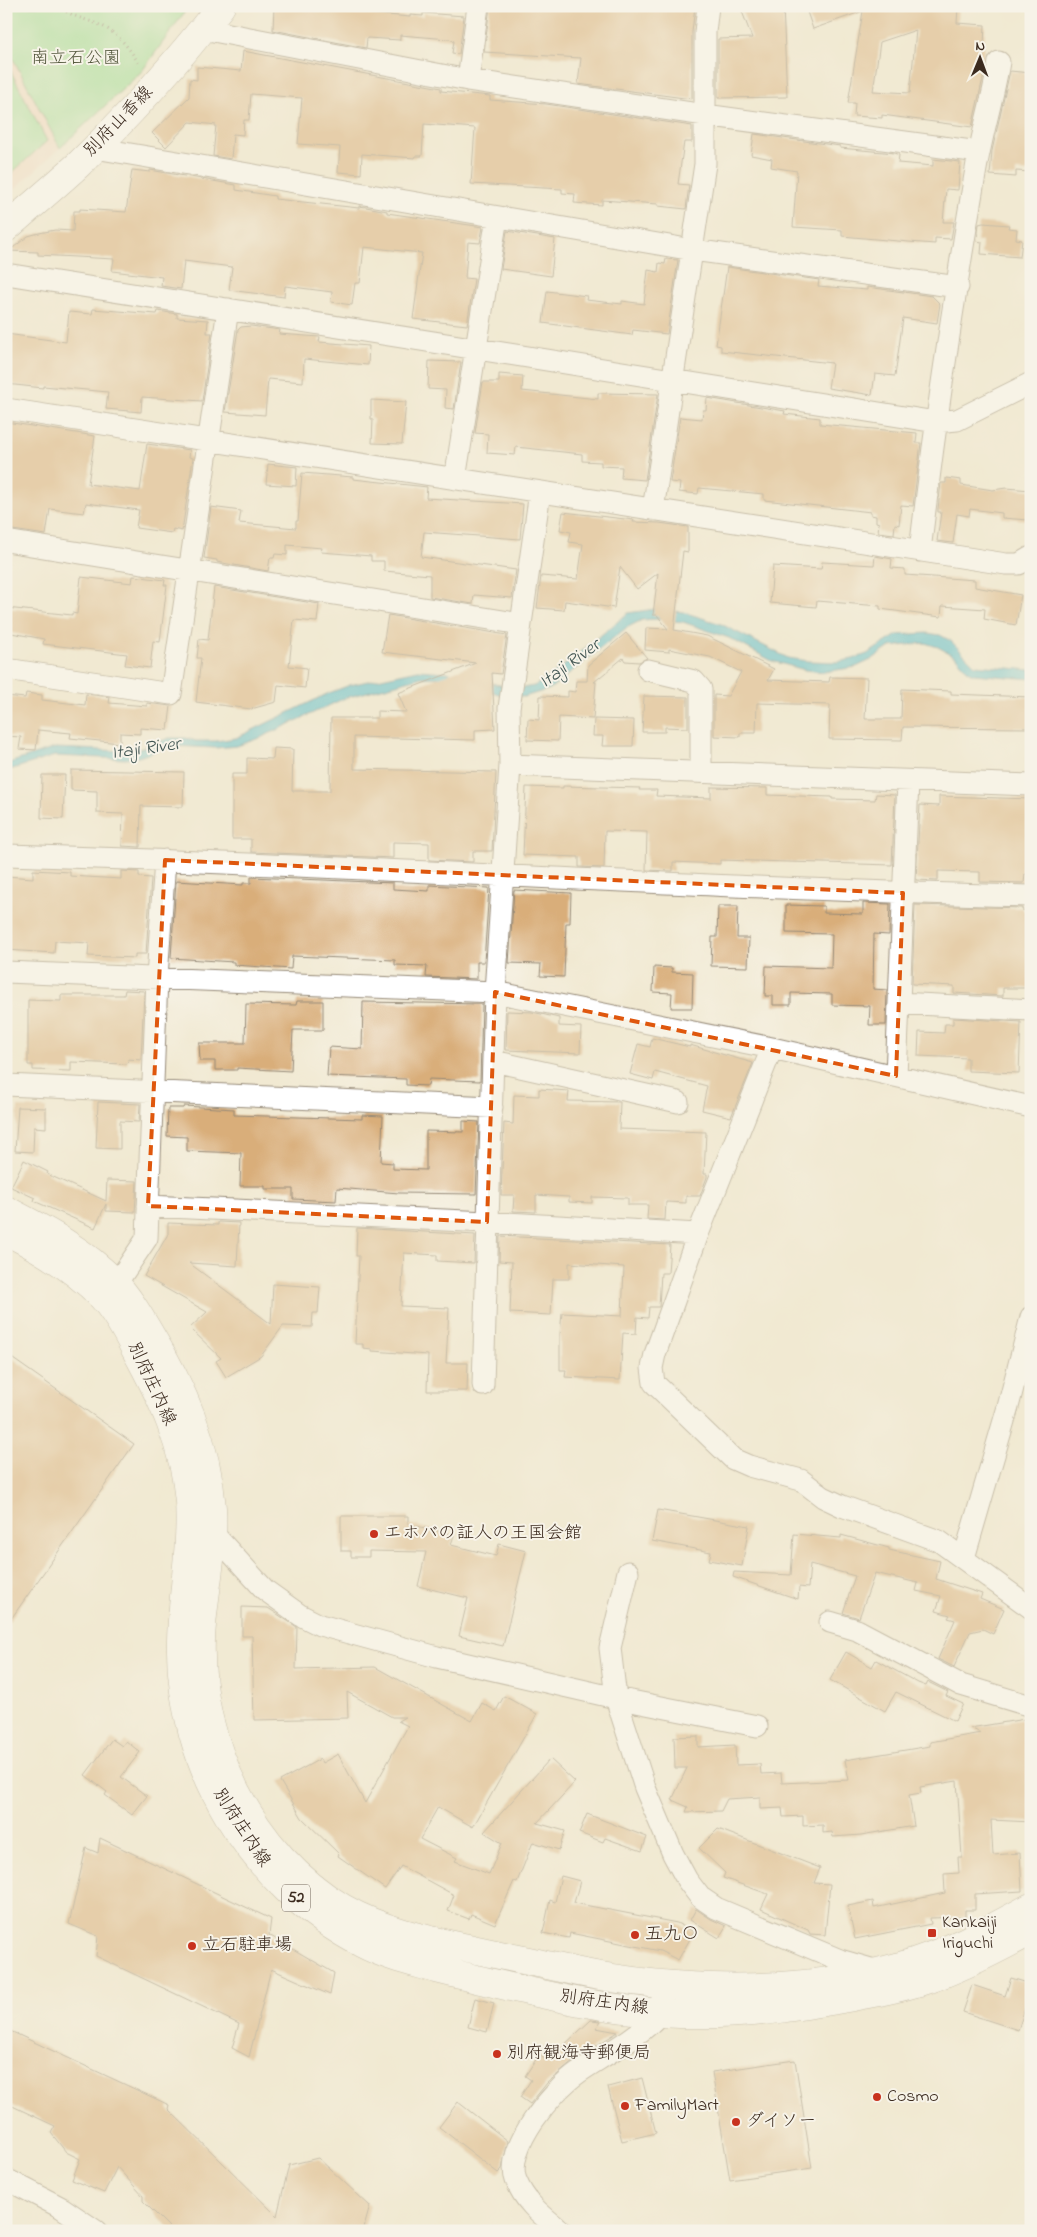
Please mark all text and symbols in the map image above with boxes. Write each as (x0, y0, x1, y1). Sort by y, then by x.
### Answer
north arrow (954, 32, 1004, 82)
text: N (975, 36, 985, 57)
park label: 南立石公園 (31, 46, 121, 72)
street label: 別府山香線 (78, 81, 160, 163)
water label: Itaji River (534, 631, 608, 695)
water label: Itaji River (110, 731, 184, 767)
street label: 別府庄内線 (120, 1338, 182, 1430)
place label: エホバの証人の王国会館 (384, 1521, 582, 1547)
marker: エホバの証人の王国会館 (368, 1528, 380, 1540)
street label: 別府庄内線 (206, 1783, 276, 1873)
road number: 52 (282, 1885, 310, 1912)
place label: Kankaiji Iriguchi (942, 1910, 997, 1958)
place label: 五九〇 (645, 1922, 699, 1948)
marker: Kankaiji Iriguchi (926, 1927, 938, 1939)
marker: 五九〇 (629, 1929, 641, 1941)
place label: 立石駐車場 (202, 1933, 292, 1959)
marker: 立石駐車場 (186, 1940, 198, 1952)
street label: 別府庄内線 (558, 1984, 650, 2022)
place label: 別府観海寺郵便局 (507, 2041, 651, 2067)
marker: 別府観海寺郵便局 (491, 2048, 503, 2060)
place label: Cosmo (887, 2084, 939, 2110)
marker: Cosmo (871, 2091, 883, 2103)
place label: FamilyMart (634, 2093, 719, 2119)
marker: FamilyMart (619, 2100, 631, 2112)
place label: ダイソー (746, 2109, 816, 2135)
marker: ダイソー (730, 2116, 742, 2128)

